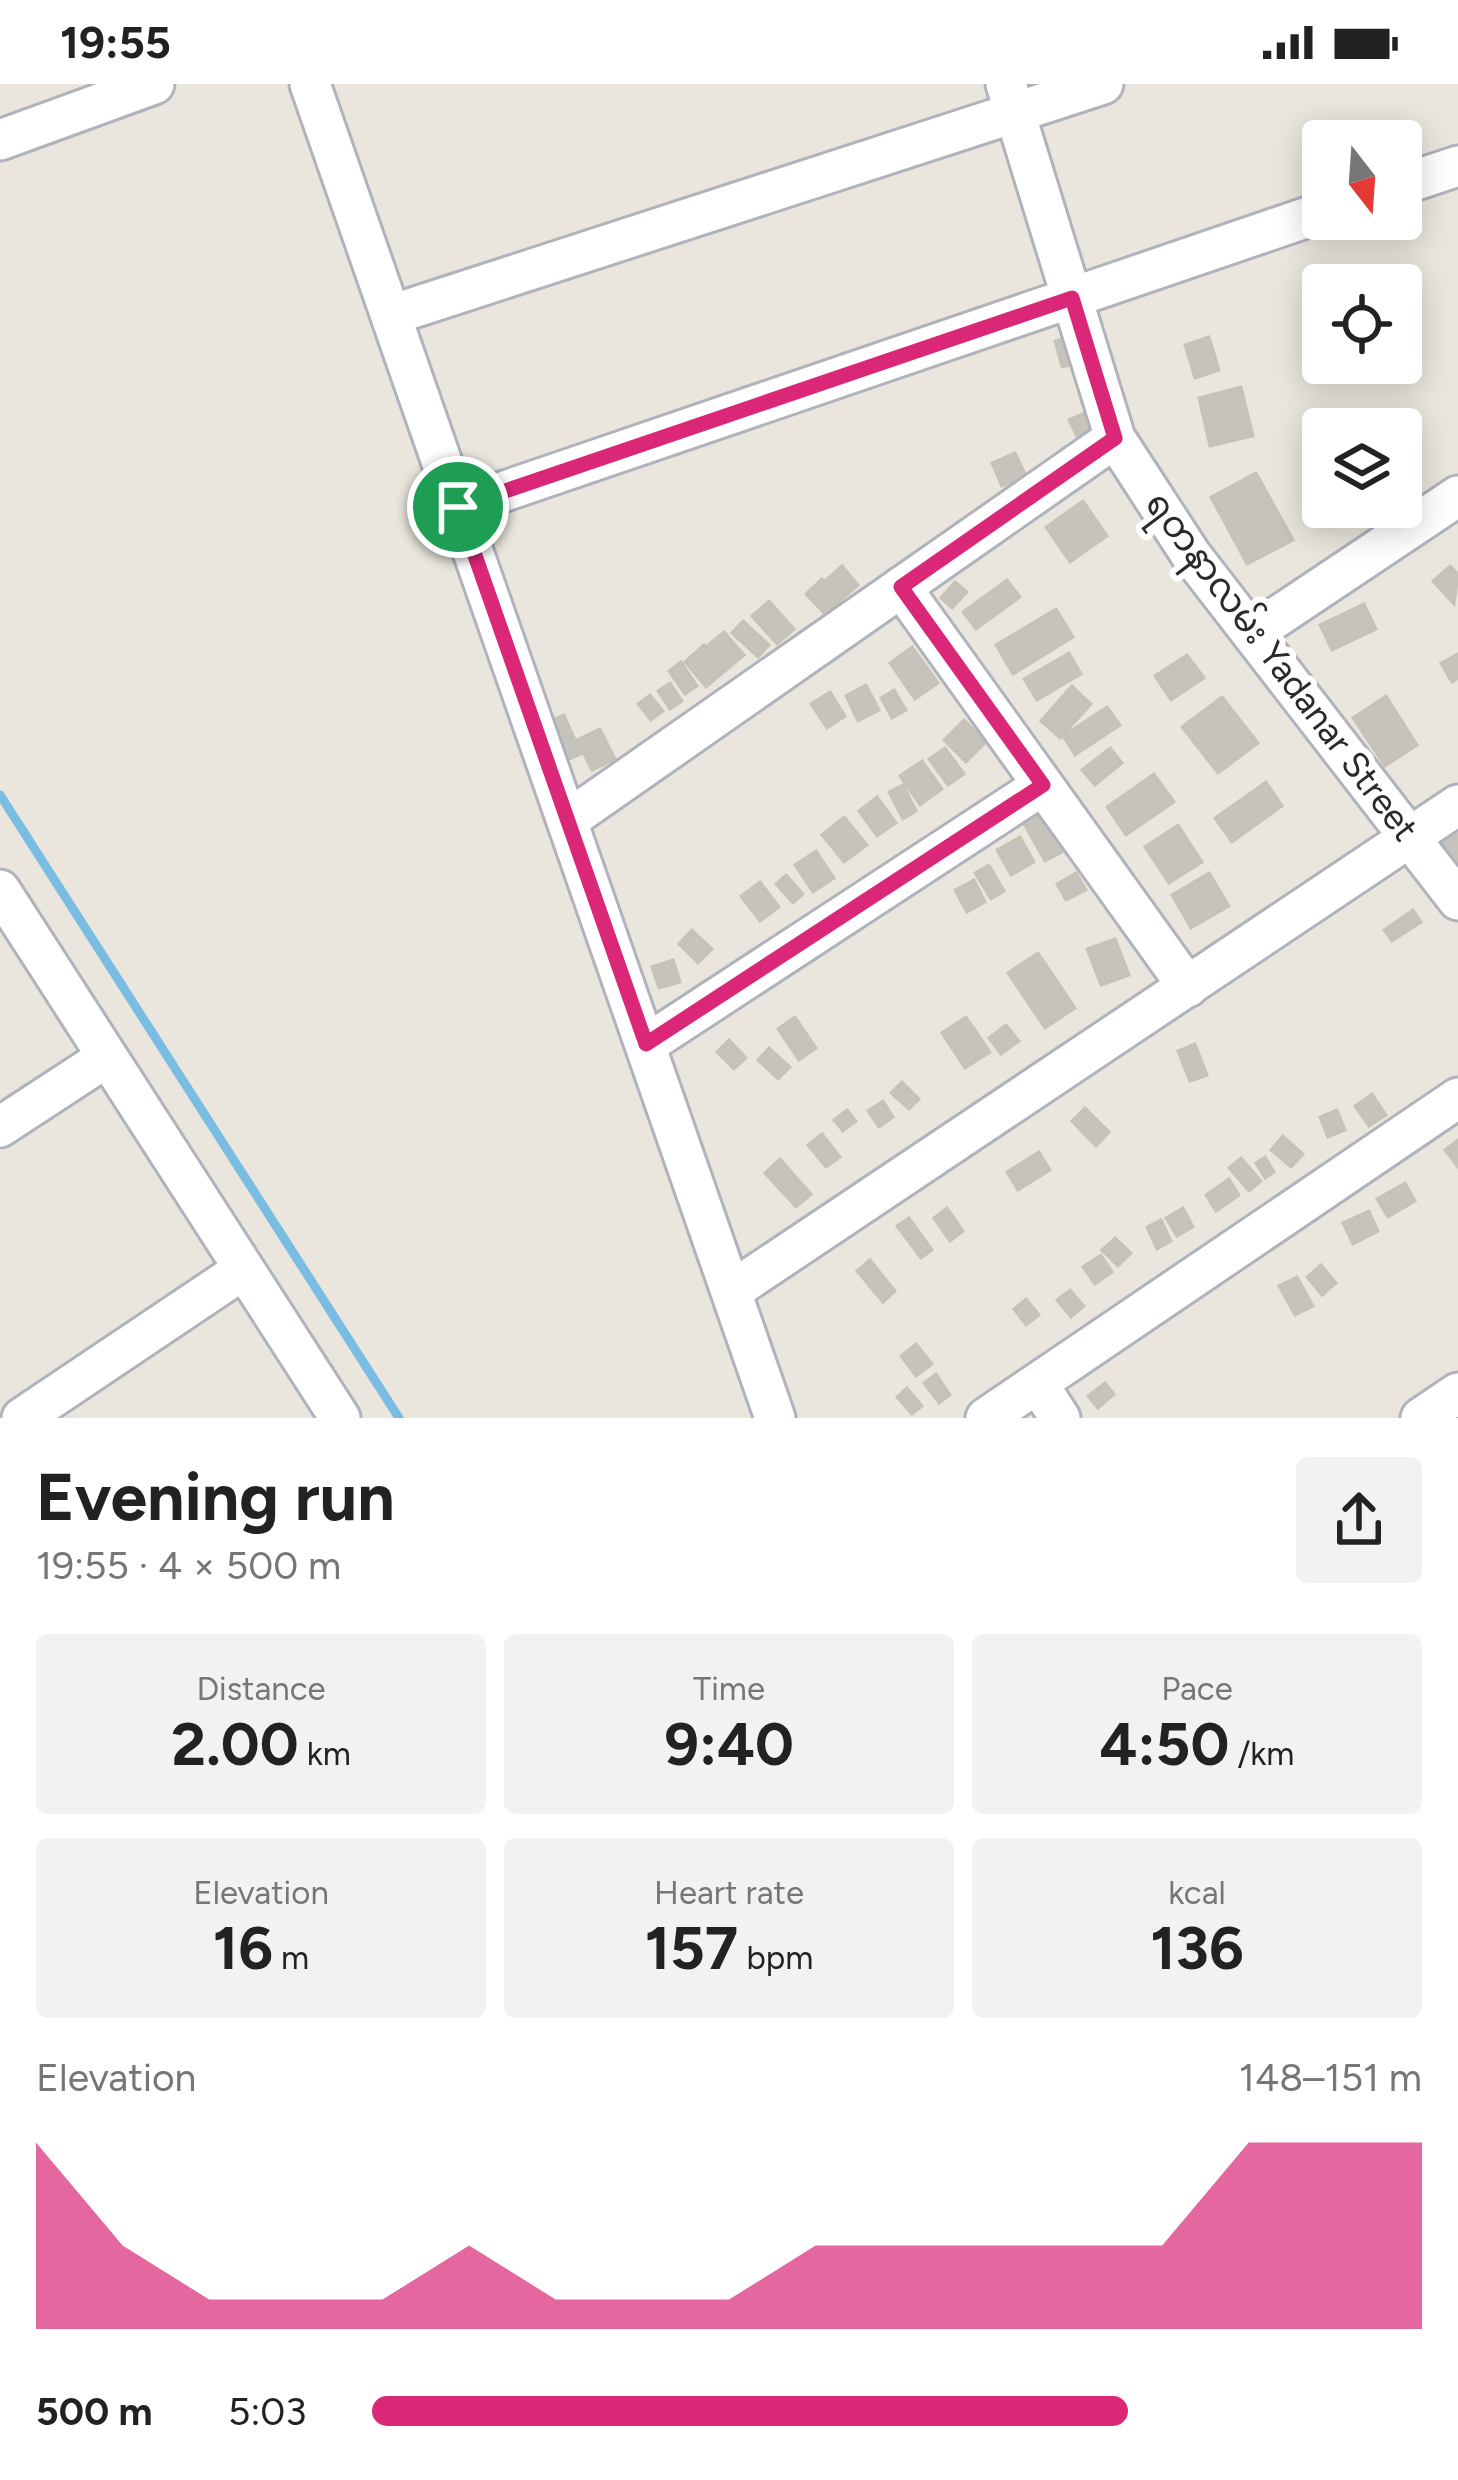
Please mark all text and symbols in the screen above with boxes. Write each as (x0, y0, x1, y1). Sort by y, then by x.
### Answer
text: 19:55 (60, 15, 171, 69)
north arrow (1302, 120, 1422, 240)
map controls (1302, 120, 1422, 528)
button: locate (1302, 264, 1422, 384)
button: layers (1302, 408, 1422, 528)
pin (407, 456, 509, 558)
icon: arrive (425, 474, 491, 540)
street label: ရတနာလမ်း Yadanar Street (1130, 481, 1430, 854)
text: Evening run (36, 1457, 395, 1537)
button: share (1296, 1457, 1422, 1583)
text: 19:55 · 4 × 500 m (36, 1542, 341, 1589)
text: Distance (196, 1669, 326, 1708)
text: Time (693, 1669, 765, 1708)
text: Pace (1161, 1669, 1233, 1708)
text: 2.00 (171, 1708, 299, 1780)
text: 9:40 (664, 1708, 794, 1780)
text: 4:50 (1100, 1708, 1229, 1780)
text: km (299, 1734, 351, 1773)
text: /km (1229, 1734, 1294, 1773)
text: Elevation (193, 1873, 329, 1912)
text: Heart rate (654, 1873, 804, 1912)
text: kcal (1168, 1873, 1226, 1912)
text: 16 (213, 1912, 273, 1984)
text: 157 (645, 1912, 738, 1984)
text: 136 (1150, 1912, 1244, 1984)
text: m (273, 1938, 309, 1977)
text: bpm (738, 1938, 813, 1977)
text: Elevation (36, 2054, 196, 2101)
text: 148–151 m (1239, 2054, 1422, 2101)
text: 500 m (36, 2388, 153, 2435)
text: 5:03 (228, 2388, 307, 2435)

